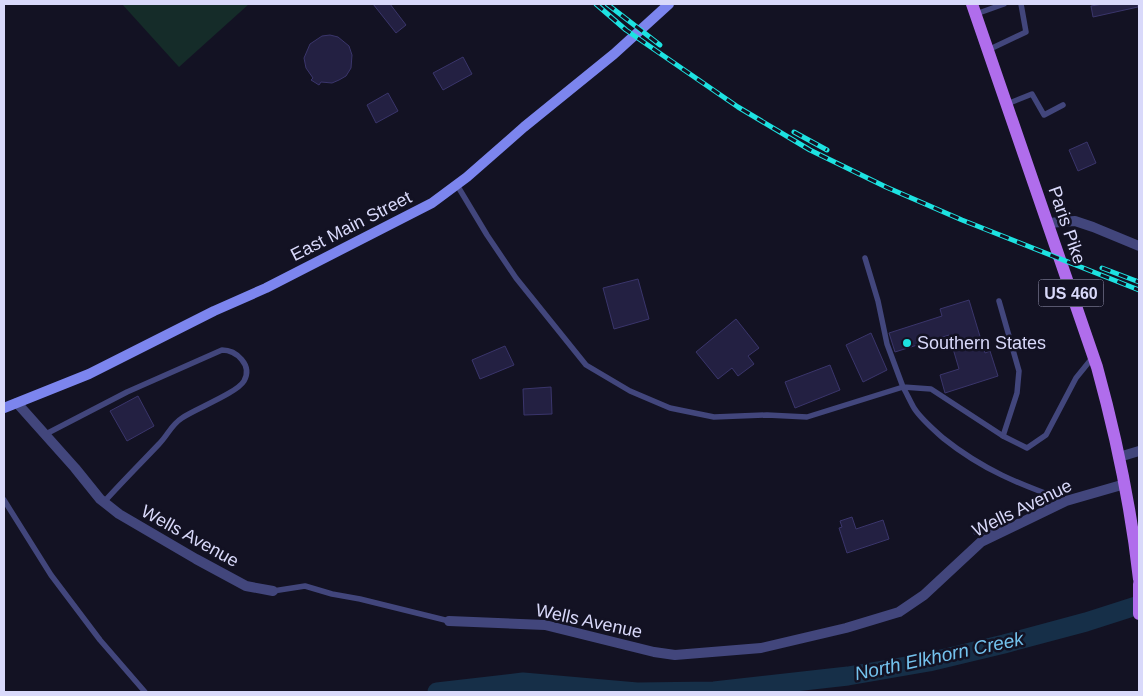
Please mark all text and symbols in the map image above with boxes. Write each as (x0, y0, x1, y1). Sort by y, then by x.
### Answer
street label: Paris Pike (1044, 183, 1090, 267)
street label: East Main Street (287, 187, 415, 265)
road number: US 460 (1038, 280, 1104, 306)
place label: Southern States (917, 333, 1046, 353)
marker: Southern States (901, 337, 913, 349)
street label: Wells Avenue (969, 475, 1075, 541)
street label: Wells Avenue (138, 501, 242, 571)
street label: Wells Avenue (534, 600, 644, 642)
water label: North Elkhorn Creek (853, 628, 1027, 684)

